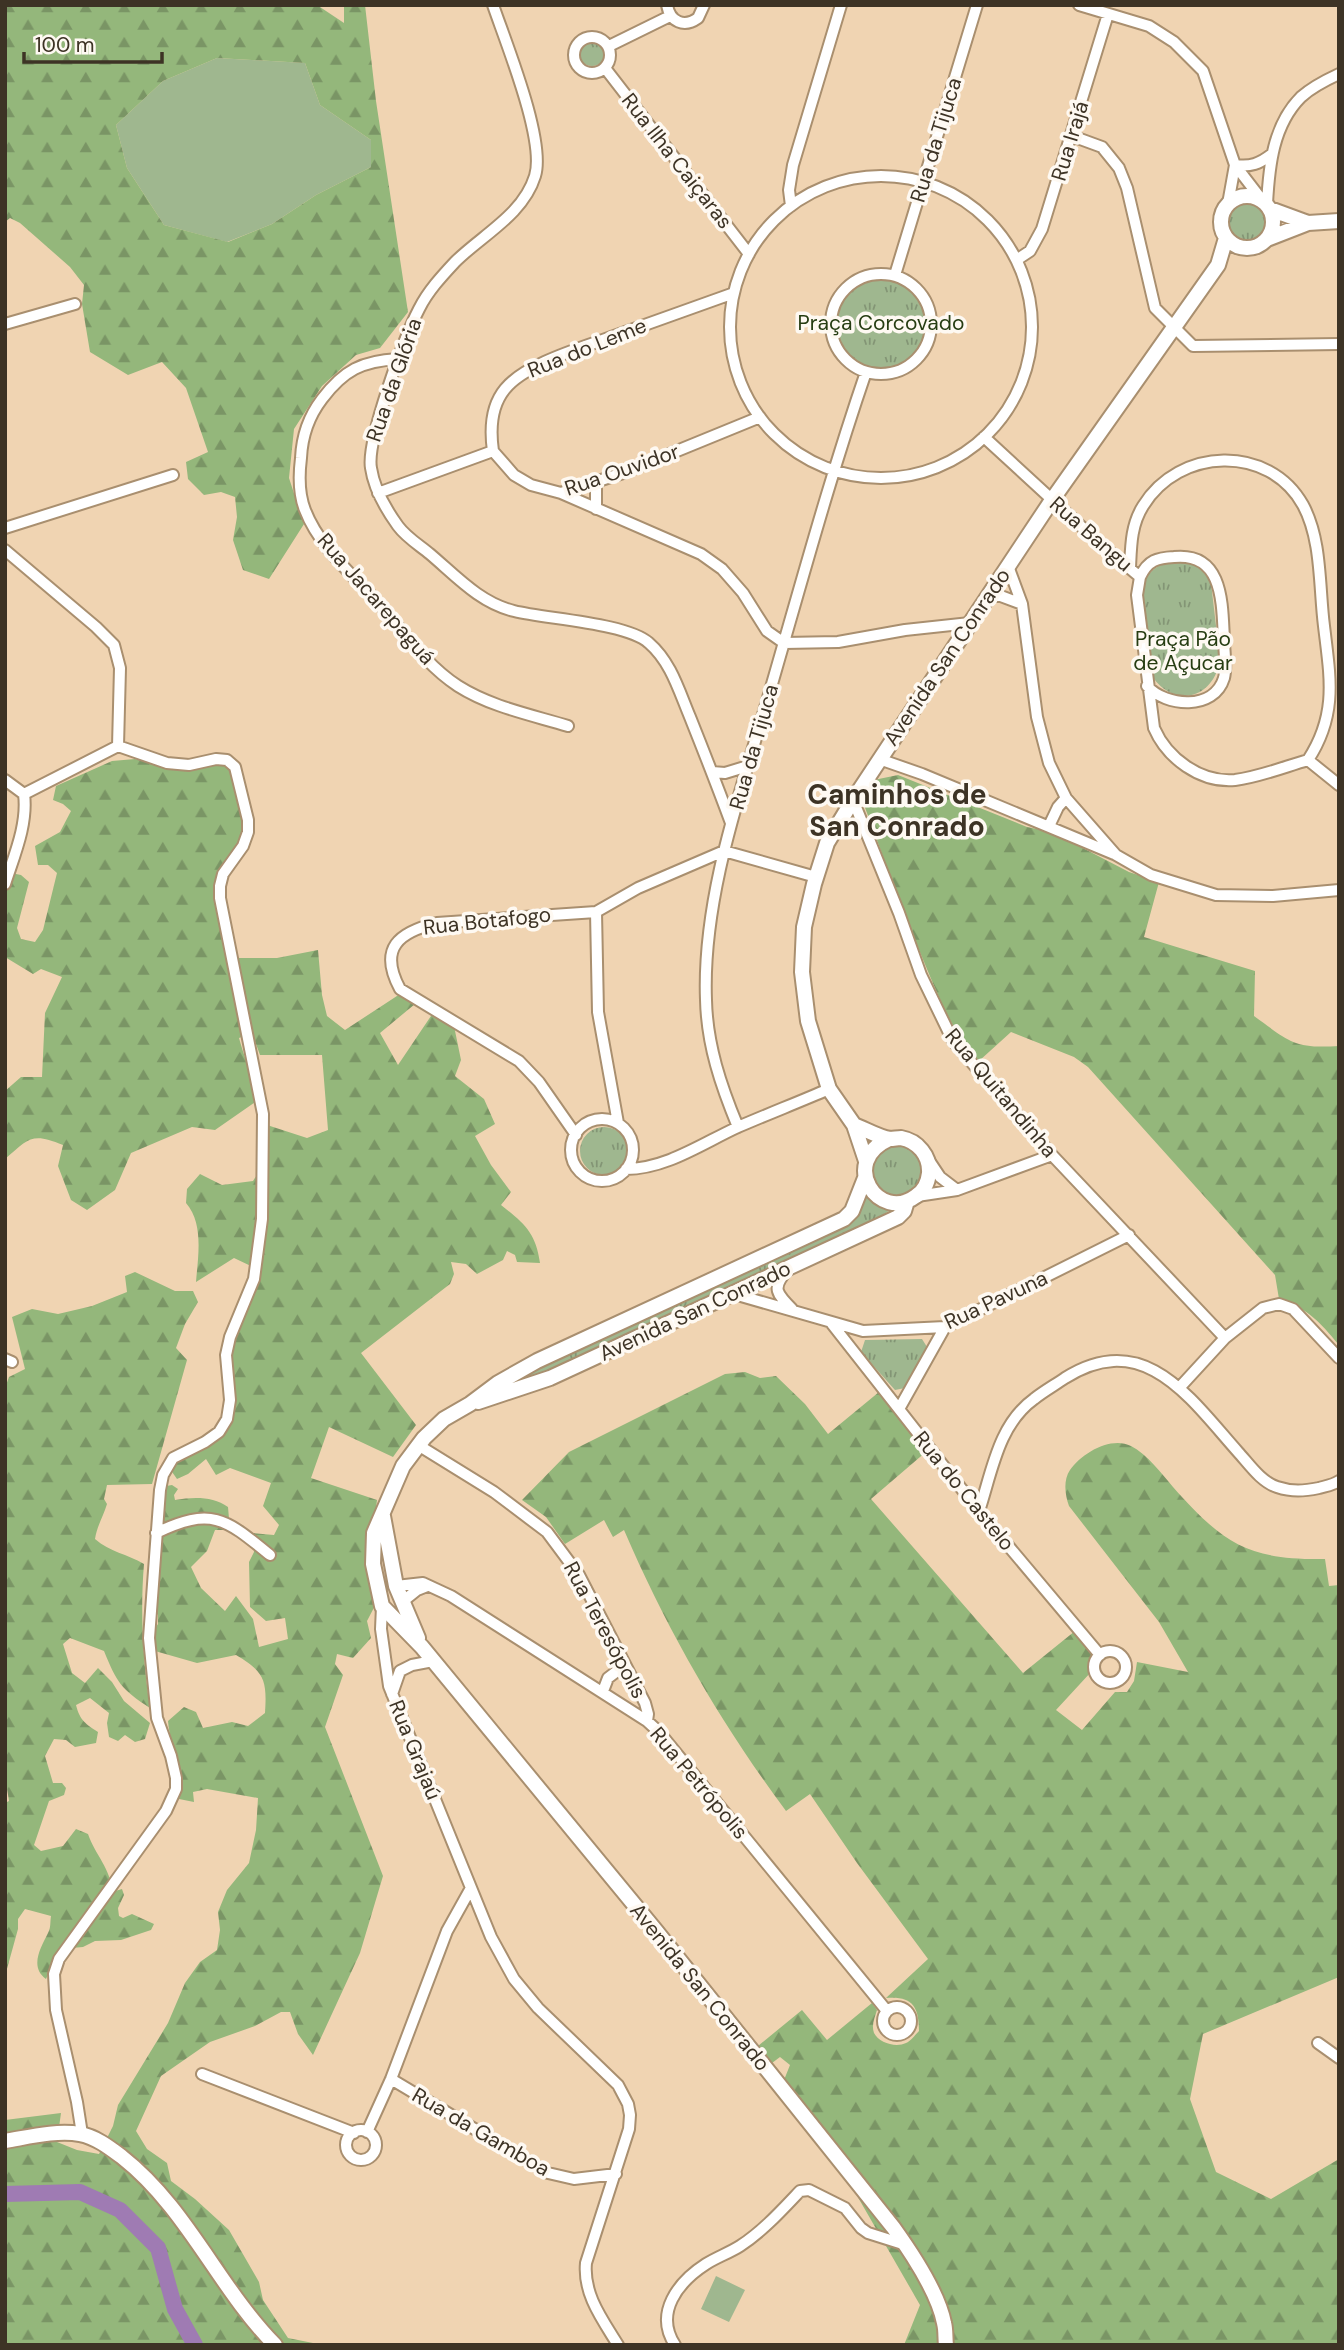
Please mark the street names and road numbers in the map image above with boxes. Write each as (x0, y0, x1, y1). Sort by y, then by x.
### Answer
street label: Rua da Tijuca (904, 74, 968, 206)
street label: Rua Ilha Caiçaras (615, 87, 739, 235)
street label: Rua Irajá (1045, 98, 1095, 184)
street label: Rua do Leme (523, 311, 651, 385)
street label: Rua da Glória (360, 314, 428, 446)
street label: Rua Ouvidor (561, 437, 683, 503)
street label: Rua Bangu (1044, 490, 1138, 578)
street label: Rua Jacarepaguá (311, 527, 441, 671)
street label: Avenida San Conrado (877, 563, 1017, 751)
street label: Rua da Tijuca (723, 681, 785, 813)
street label: Rua Botafogo (422, 900, 552, 942)
street label: Rua Quitandinha (939, 1023, 1063, 1163)
street label: Avenida San Conrado (595, 1254, 795, 1368)
street label: Rua Pavuna (940, 1264, 1052, 1336)
street label: Rua do Castelo (907, 1425, 1021, 1557)
street label: Rua Teresópolis (557, 1557, 653, 1703)
street label: Rua Grajaú (382, 1696, 448, 1804)
street label: Rua Petrópolis (644, 1721, 754, 1845)
street label: Avenida San Conrado (624, 1897, 776, 2077)
street label: Rua da Gamboa (407, 2081, 555, 2183)

